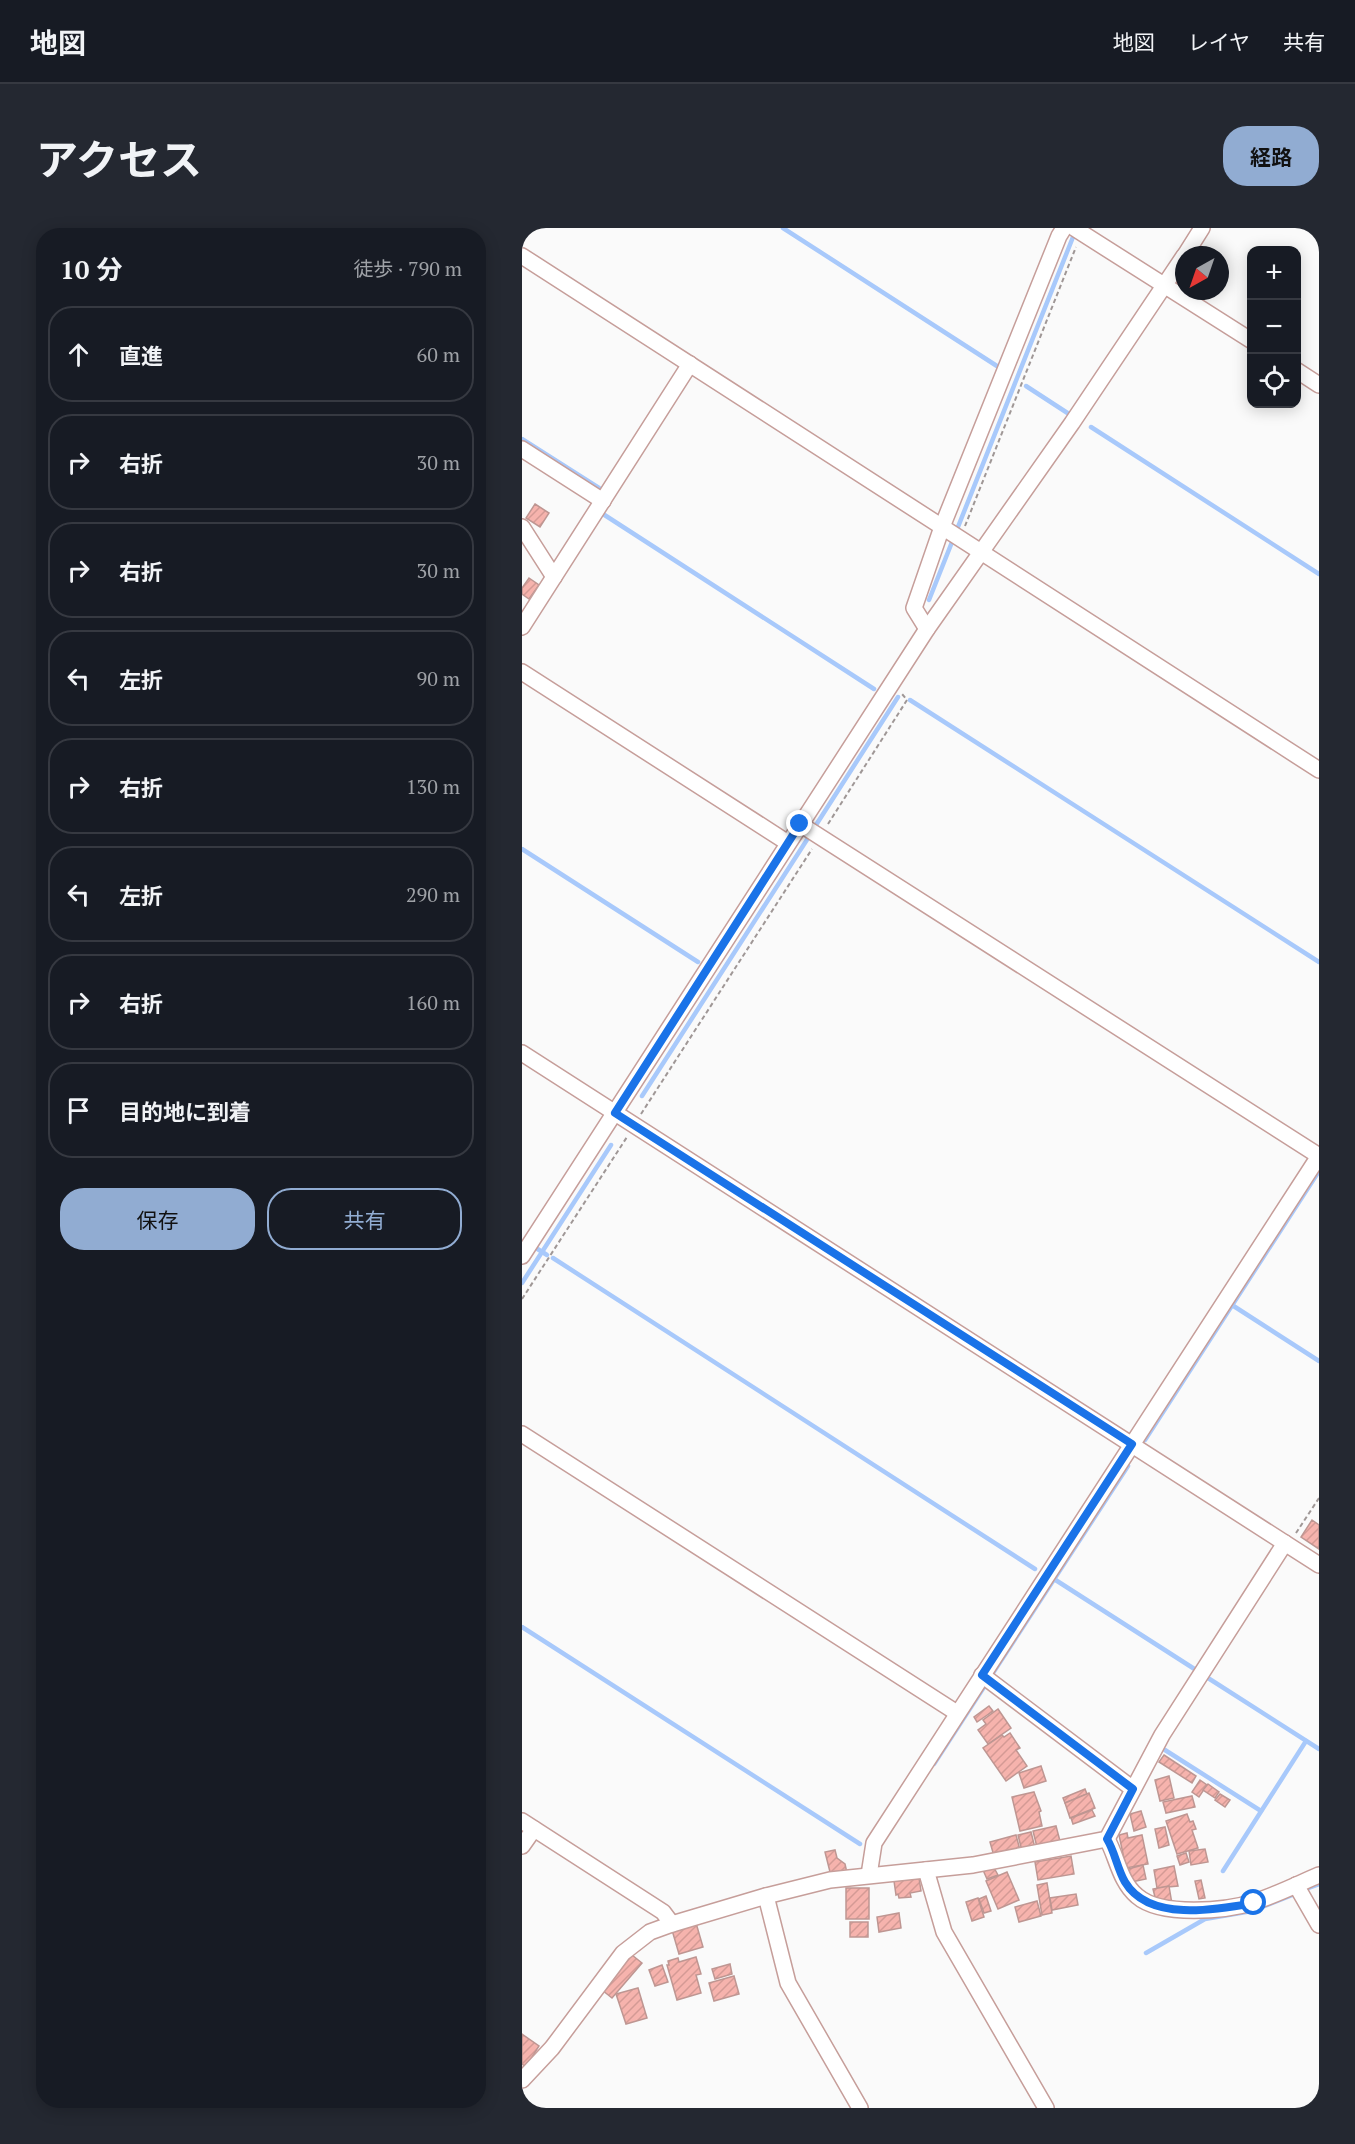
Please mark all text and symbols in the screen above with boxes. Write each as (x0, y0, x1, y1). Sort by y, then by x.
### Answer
text: 地図 (30, 24, 86, 61)
text: 地図 (1113, 28, 1155, 56)
text: レイヤ (1188, 28, 1250, 56)
text: 共有 (1283, 28, 1325, 56)
button: 経路 (1223, 126, 1319, 186)
text: アクセス (36, 131, 202, 187)
north arrow (1175, 246, 1229, 300)
map controls (1247, 246, 1301, 408)
button: + (1247, 246, 1301, 300)
text: 10 分 (60, 252, 122, 286)
text: 徒歩 · 790 m (353, 255, 462, 282)
button: − (1247, 300, 1301, 354)
icon: ahead (62, 338, 95, 371)
text: 直進 (119, 341, 163, 370)
text: 60 m (417, 341, 460, 368)
button: locate (1247, 354, 1301, 408)
icon: right (62, 446, 95, 479)
text: 右折 (119, 449, 163, 478)
text: 30 m (417, 449, 460, 476)
icon: right (62, 554, 95, 587)
text: 右折 (119, 557, 163, 586)
text: 30 m (417, 557, 460, 584)
icon: left (62, 662, 95, 695)
text: 左折 (119, 665, 163, 694)
text: 90 m (417, 665, 460, 692)
icon: right (62, 770, 95, 803)
text: 右折 (119, 773, 163, 802)
text: 130 m (406, 773, 460, 800)
route end (786, 810, 812, 836)
icon: left (62, 878, 95, 911)
text: 左折 (119, 881, 163, 910)
text: 290 m (406, 881, 460, 908)
icon: right (62, 986, 95, 1019)
text: 右折 (119, 989, 163, 1018)
text: 160 m (406, 989, 460, 1016)
icon: arrive (62, 1094, 95, 1127)
text: 目的地に到着 (119, 1097, 251, 1126)
button: 保存 (60, 1188, 255, 1250)
button: 共有 (267, 1188, 462, 1250)
route start (1240, 1889, 1266, 1915)

